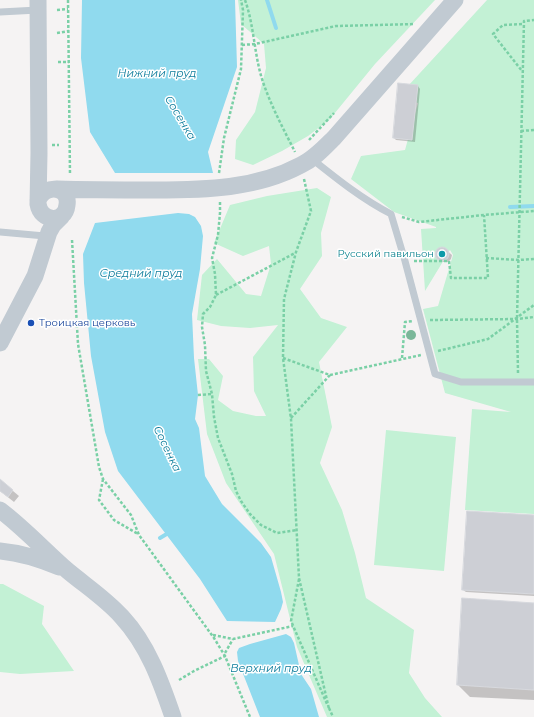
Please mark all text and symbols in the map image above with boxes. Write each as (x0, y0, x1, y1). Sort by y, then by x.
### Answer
water label: Нижний пруд (118, 67, 196, 81)
water label: Сосенка (162, 94, 198, 142)
place label: Русский павильон (338, 248, 434, 260)
marker: Русский павильон (437, 249, 447, 259)
water label: Средний пруд (100, 267, 182, 281)
place label: Троицкая церковь (39, 317, 135, 329)
marker: Троицкая церковь (26, 318, 36, 328)
water label: Сосенка (150, 424, 184, 474)
water label: Верхний пруд (230, 662, 312, 676)

